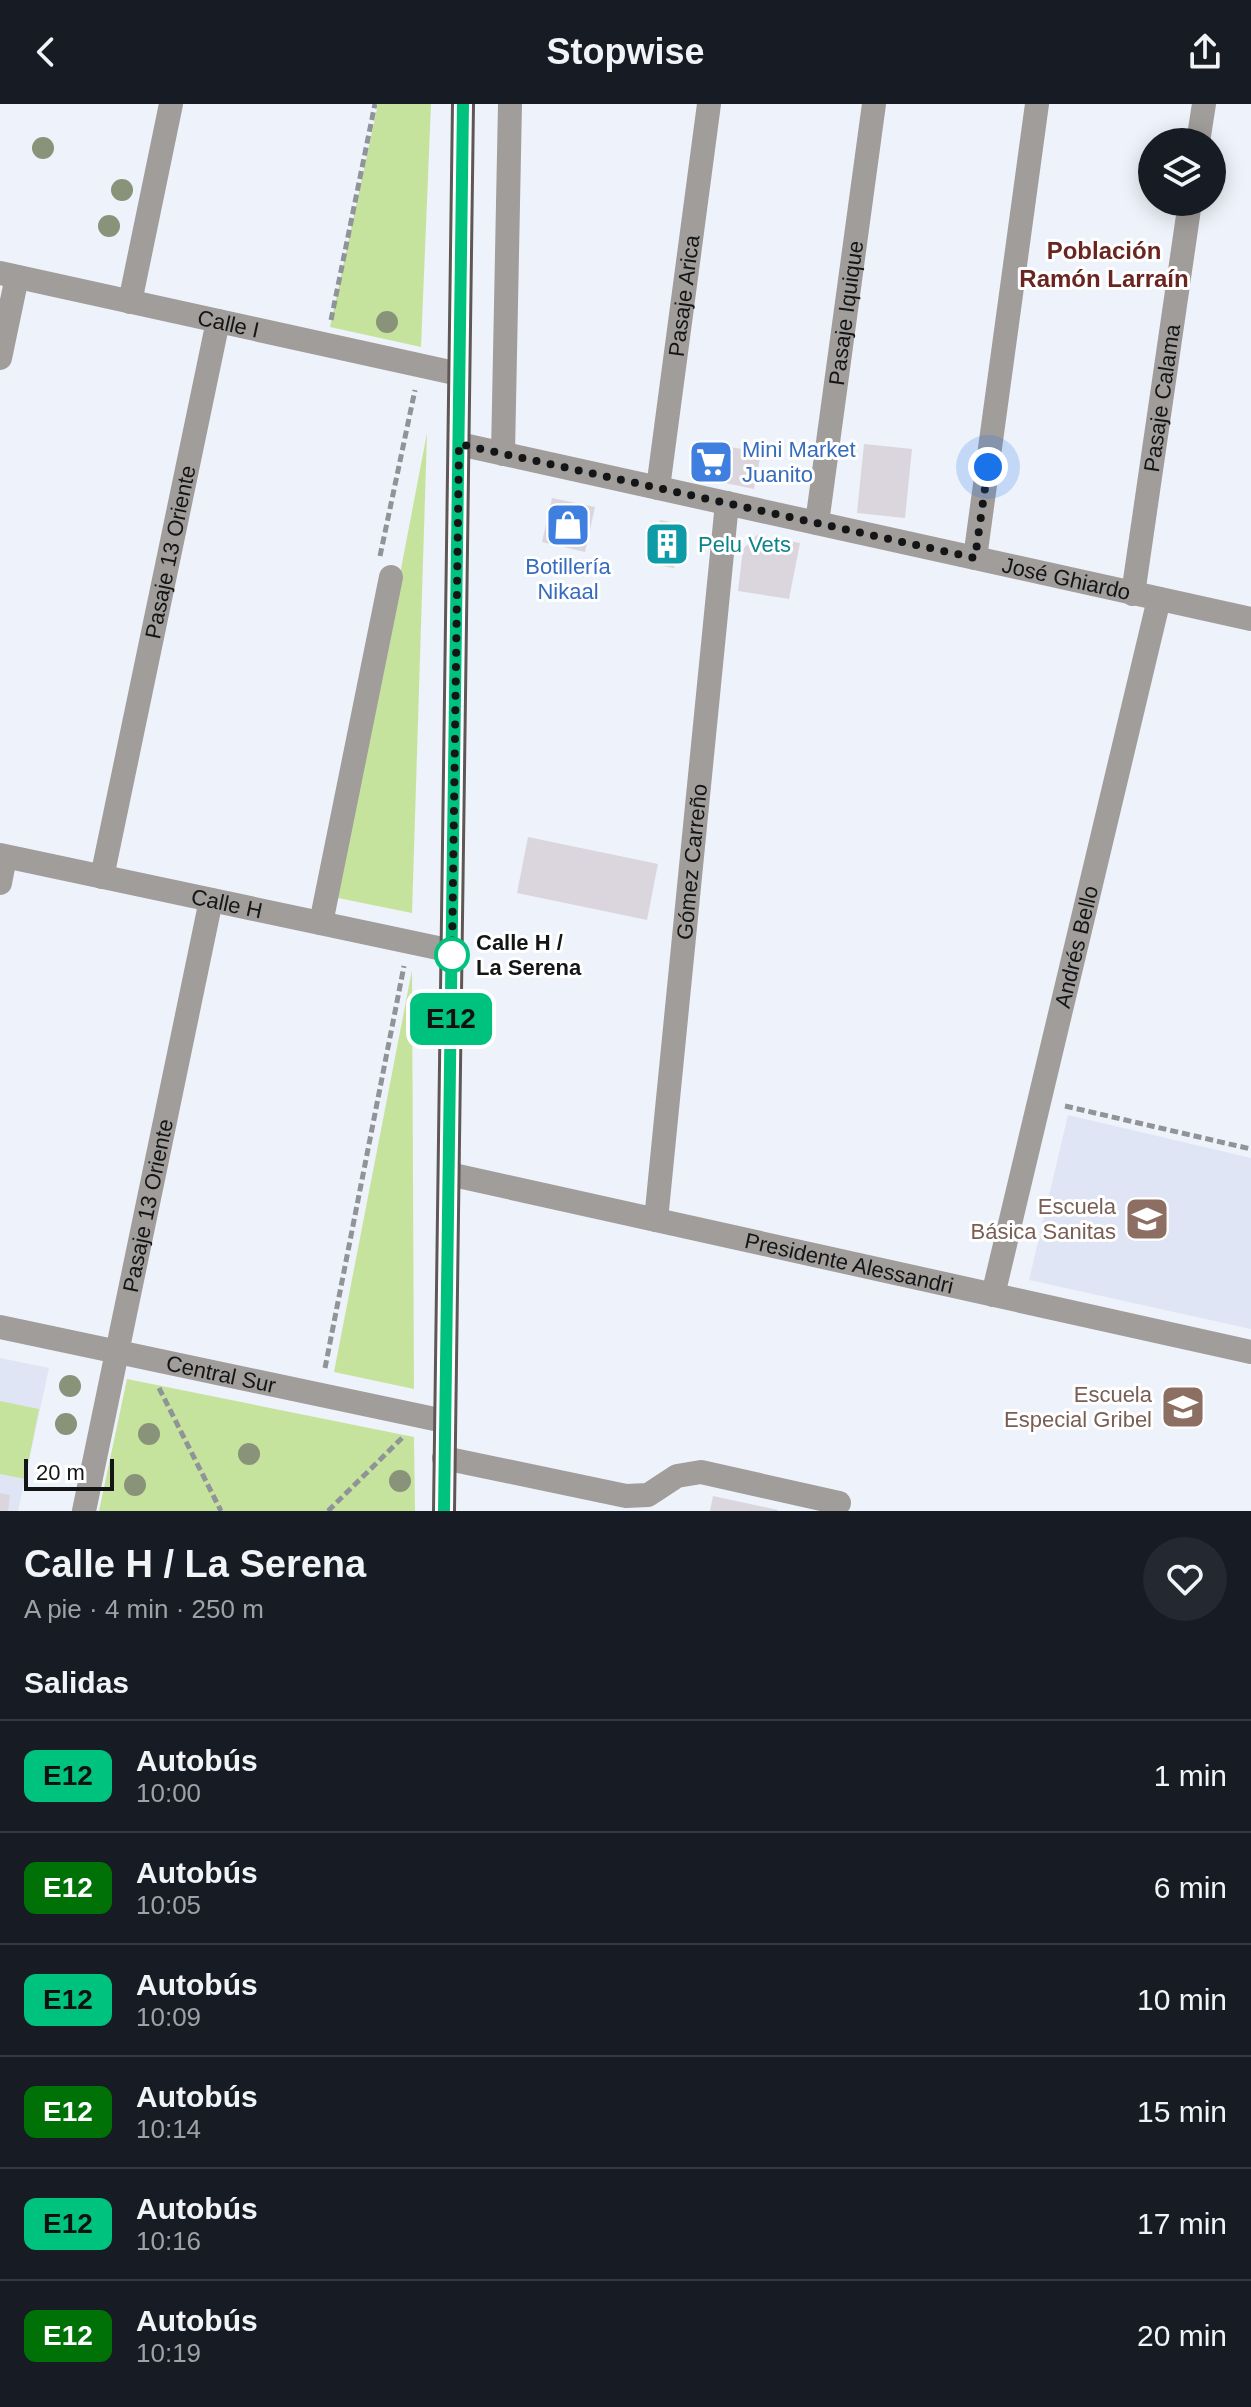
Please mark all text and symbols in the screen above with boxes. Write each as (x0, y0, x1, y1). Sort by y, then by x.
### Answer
icon: back (24, 30, 68, 74)
icon: share (1183, 30, 1227, 74)
text: Stopwise (546, 31, 705, 72)
map controls (1138, 128, 1226, 216)
button: layers (1138, 128, 1226, 216)
street label: Pasaje Arica (663, 233, 704, 358)
district label: Población Ramón Larraín (1019, 237, 1189, 292)
street label: Pasaje Iquique (823, 239, 868, 387)
street label: Calle I (195, 304, 262, 342)
street label: Pasaje Calama (1138, 322, 1185, 474)
place label: Mini Market Juanito (742, 437, 856, 487)
supermarket icon: Mini Market Juanito (687, 438, 735, 486)
your location (968, 447, 1008, 487)
street label: Pasaje 13 Oriente (140, 463, 200, 641)
shop icon: Botillería Nikaal (544, 501, 592, 549)
building icon: Pelu Vets (643, 520, 691, 568)
place label: Pelu Vets (698, 532, 791, 557)
street label: José Ghiardo (1000, 552, 1133, 605)
place label: Botillería Nikaal (525, 554, 612, 604)
street label: Gómez Carreño (671, 783, 712, 941)
street label: Calle H (189, 883, 265, 923)
street label: Andrés Bello (1049, 883, 1103, 1010)
place label: Calle H / La Serena (476, 930, 582, 980)
marker: Calle H / La Serena (435, 938, 469, 972)
line badge: E12 (405, 993, 497, 1045)
text: E12 (426, 1003, 476, 1034)
street label: Pasaje 13 Oriente (117, 1117, 178, 1294)
place label: Escuela Básica Sanitas (970, 1194, 1117, 1244)
school or university icon: Escuela Básica Sanitas (1123, 1195, 1171, 1243)
street label: Presidente Alessandri (743, 1228, 956, 1298)
street label: Central Sur (164, 1350, 278, 1398)
place label: Escuela Especial Gribel (1004, 1382, 1153, 1432)
school or university icon: Escuela Especial Gribel (1159, 1383, 1207, 1431)
scale bar (24, 1455, 114, 1491)
text: 20 m (36, 1460, 85, 1485)
button: heart (1143, 1537, 1227, 1621)
text: Calle H / La Serena (24, 1543, 366, 1585)
text: A pie · 4 min · 250 m (24, 1594, 264, 1624)
text: Salidas (24, 1666, 129, 1699)
text: Autobús (136, 1744, 258, 1777)
text: 1 min (1154, 1759, 1227, 1792)
text: E12 (43, 1760, 93, 1791)
text: 10:00 (136, 1778, 201, 1808)
text: Autobús (136, 1856, 258, 1889)
text: 6 min (1154, 1871, 1227, 1904)
text: E12 (43, 1872, 93, 1903)
text: 10:05 (136, 1890, 201, 1920)
text: Autobús (136, 1968, 258, 2001)
text: 10 min (1137, 1983, 1227, 2016)
text: E12 (43, 1984, 93, 2015)
text: 10:09 (136, 2002, 201, 2032)
text: Autobús (136, 2080, 258, 2113)
text: 15 min (1137, 2095, 1227, 2128)
text: E12 (43, 2096, 93, 2127)
text: 10:14 (136, 2114, 201, 2144)
text: Autobús (136, 2192, 258, 2225)
text: 17 min (1137, 2207, 1227, 2240)
text: E12 (43, 2208, 93, 2239)
text: 10:16 (136, 2226, 201, 2256)
text: Autobús (136, 2304, 258, 2337)
text: 20 min (1137, 2319, 1227, 2352)
text: E12 (43, 2320, 93, 2351)
text: 10:19 (136, 2338, 201, 2368)

